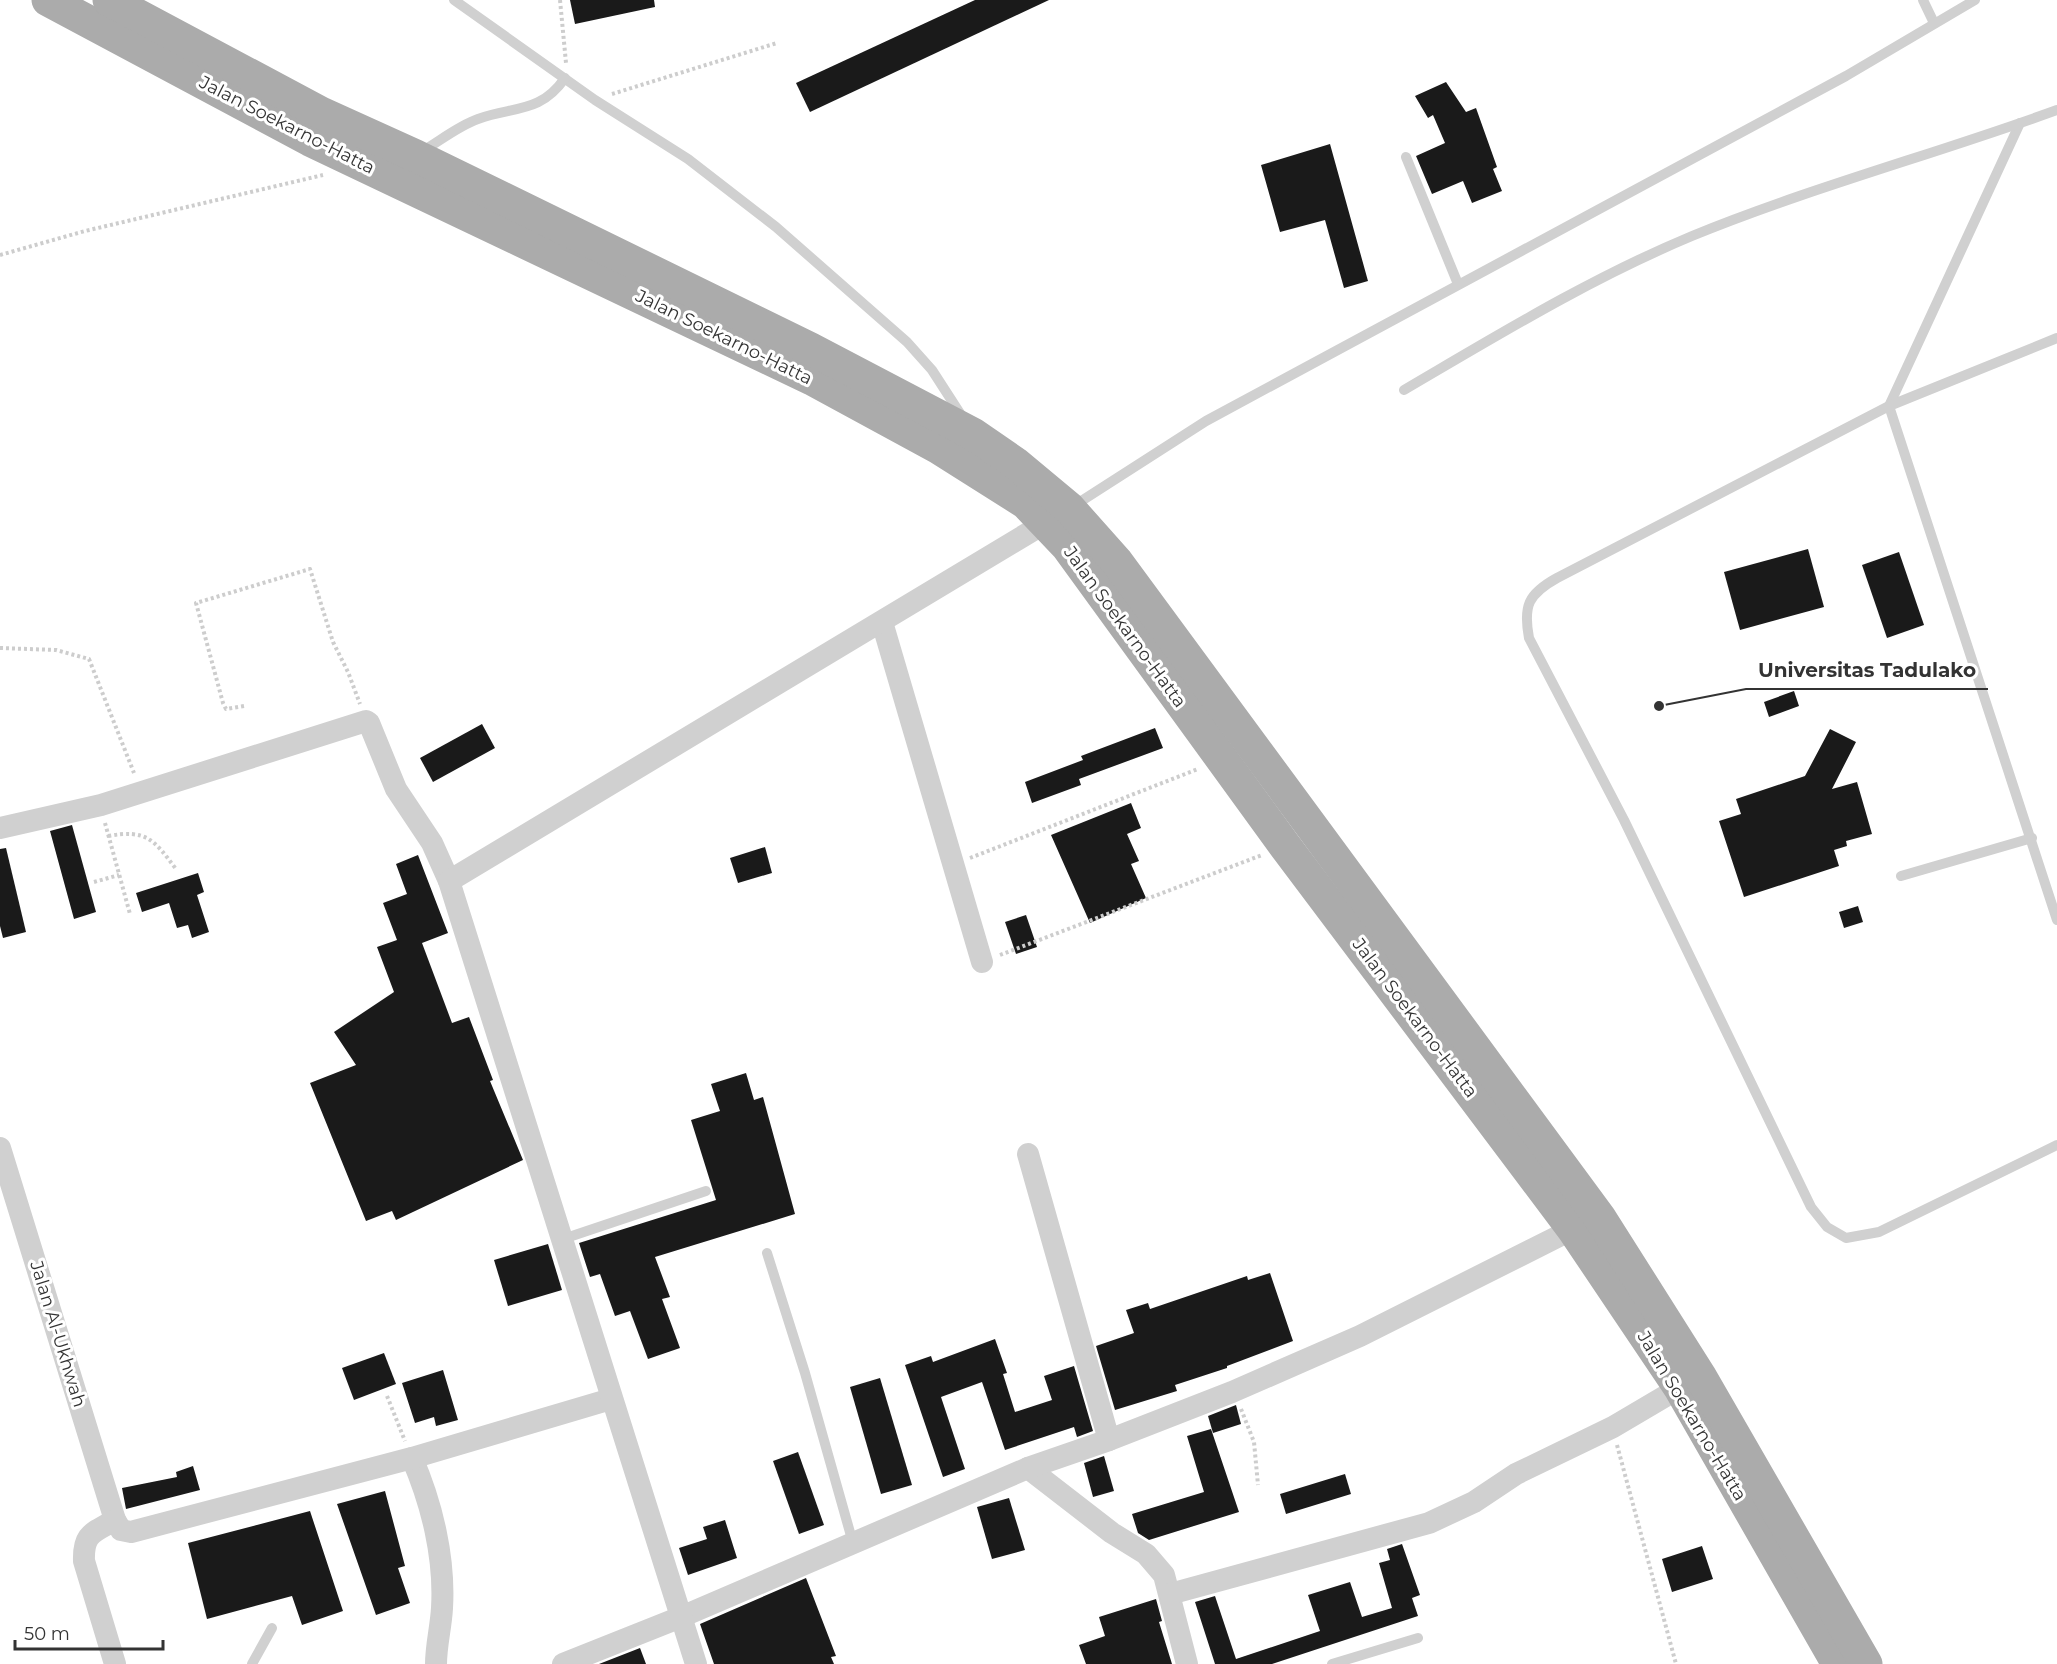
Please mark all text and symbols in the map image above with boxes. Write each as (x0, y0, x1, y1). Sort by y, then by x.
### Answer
street label: Jalan Soekarno-Hatta (195, 71, 378, 179)
street label: Jalan Soekarno-Hatta (631, 284, 816, 389)
street label: Jalan Soekarno-Hatta (1059, 541, 1191, 712)
callout: Universitas Tadulako (1746, 651, 1988, 689)
text: Universitas Tadulako (1758, 658, 1976, 682)
street label: Jalan Soekarno-Hatta (1347, 933, 1482, 1102)
street label: Jalan Al-Ukhwah (25, 1257, 91, 1410)
street label: Jalan Soekarno-Hatta (1632, 1326, 1751, 1505)
scale bar (15, 1613, 164, 1651)
text: 50 m (24, 1623, 70, 1645)

